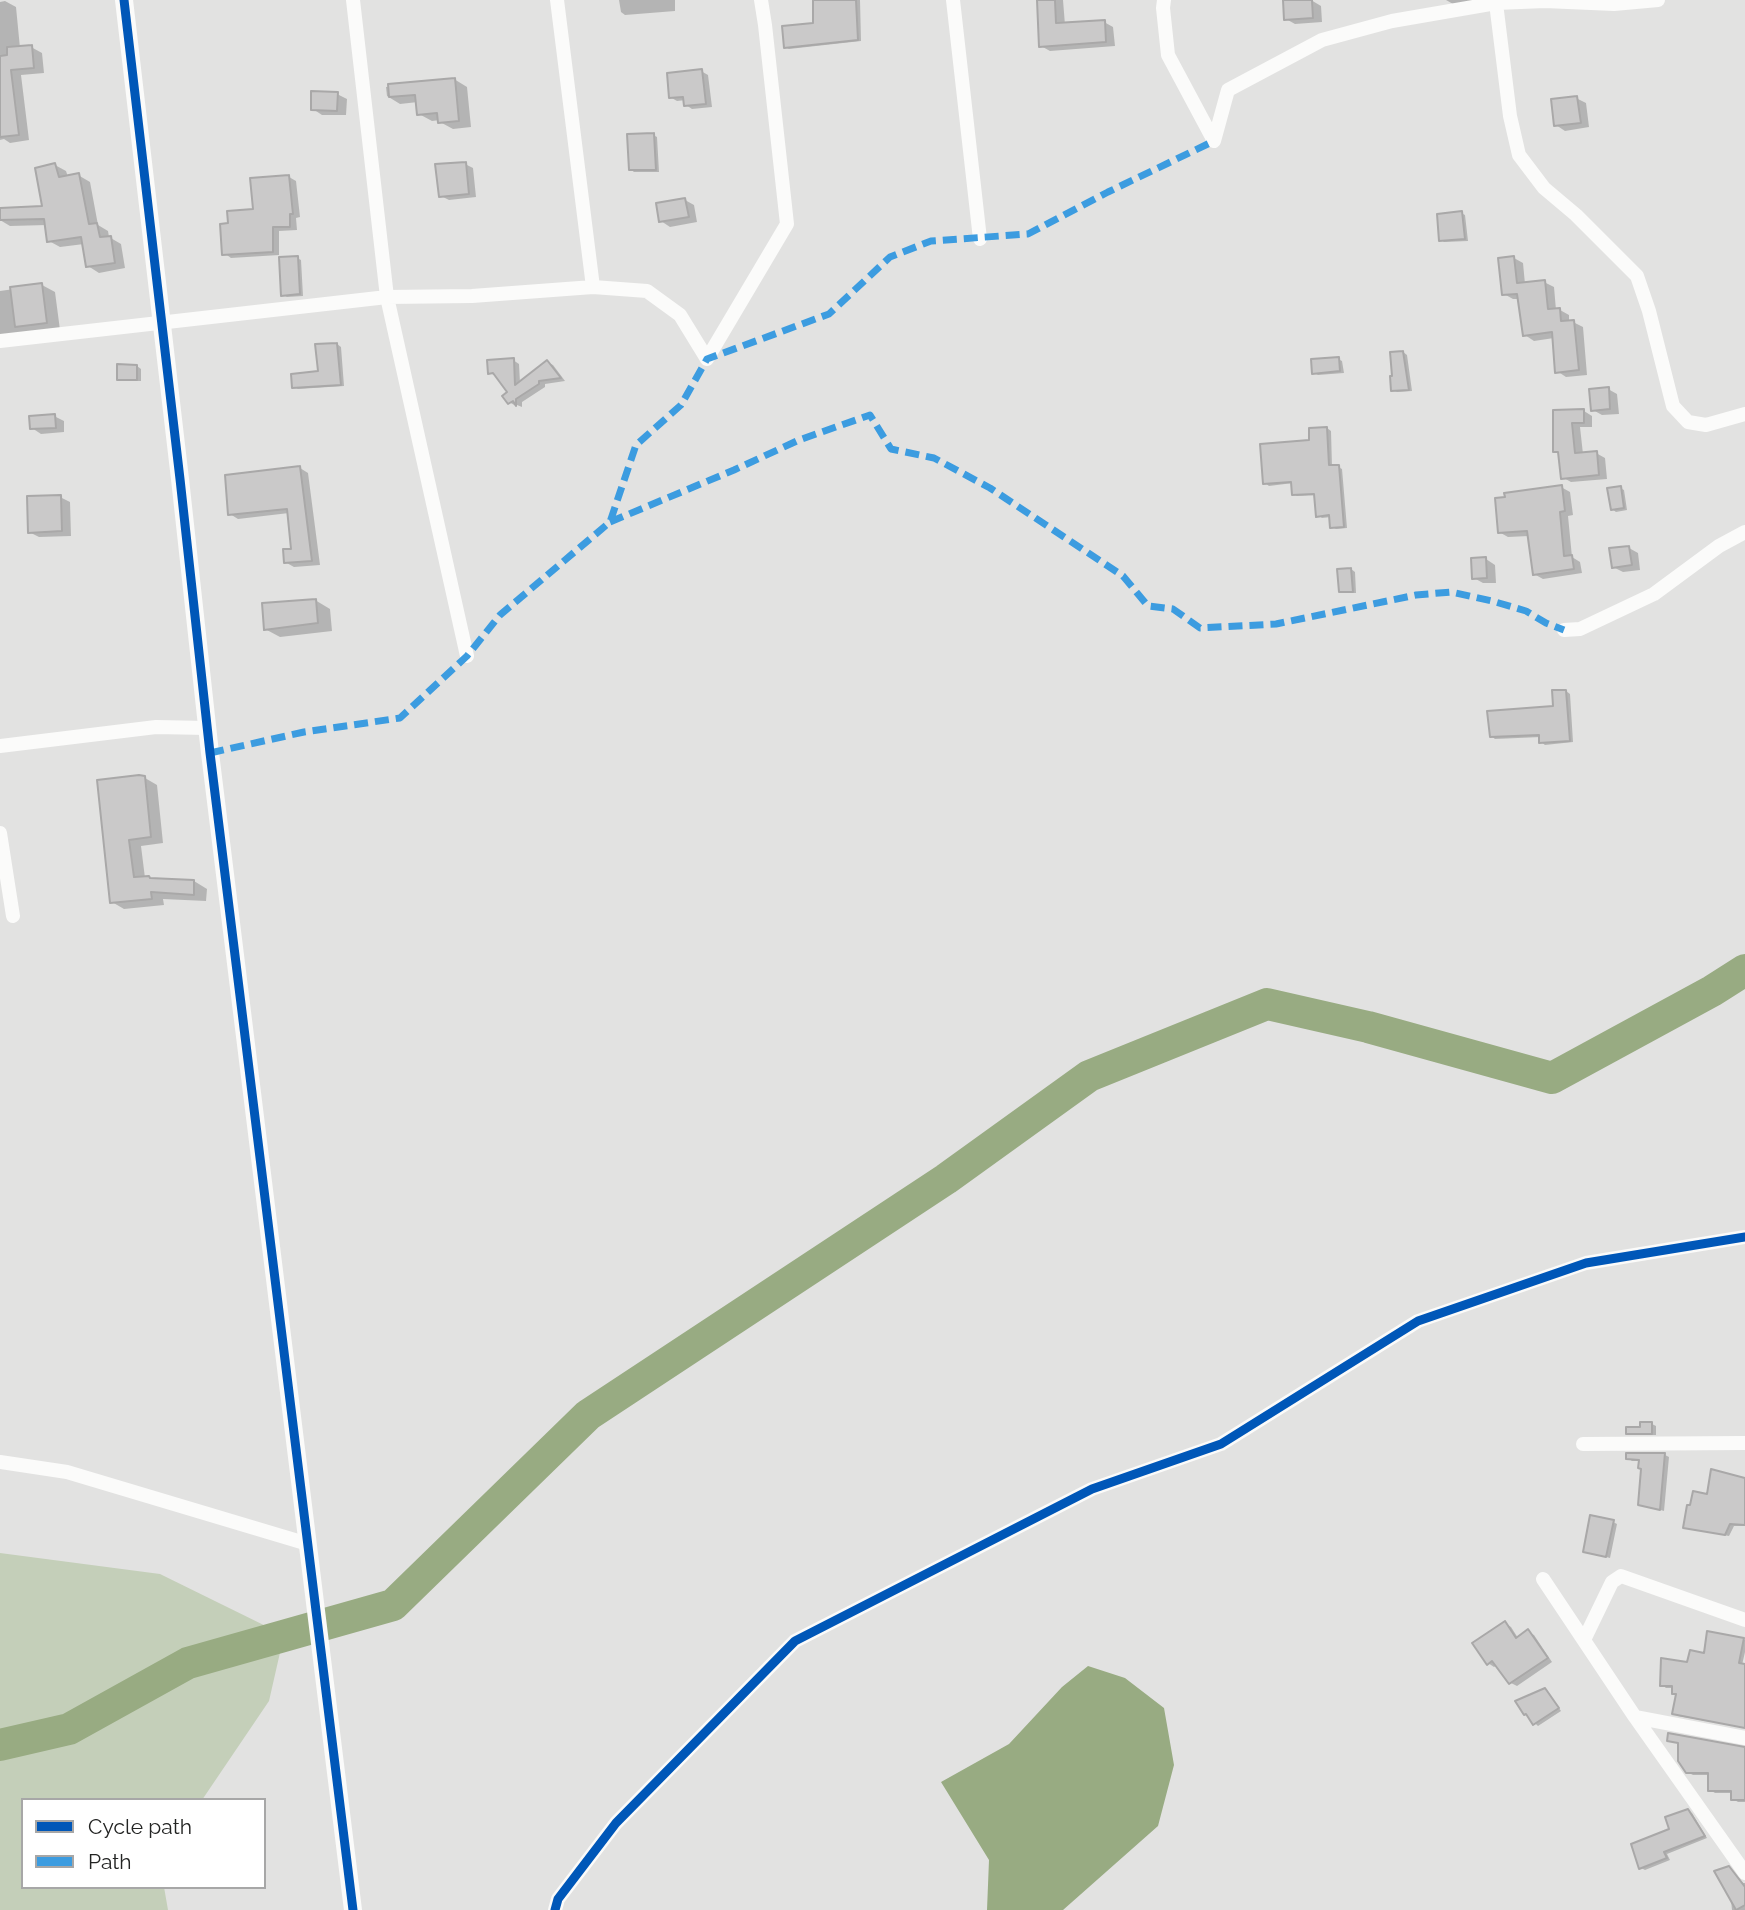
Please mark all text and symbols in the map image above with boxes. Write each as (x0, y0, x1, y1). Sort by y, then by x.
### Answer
legend (21, 1798, 266, 1889)
text: Cycle path (88, 1814, 192, 1839)
text: Path (88, 1849, 132, 1874)

